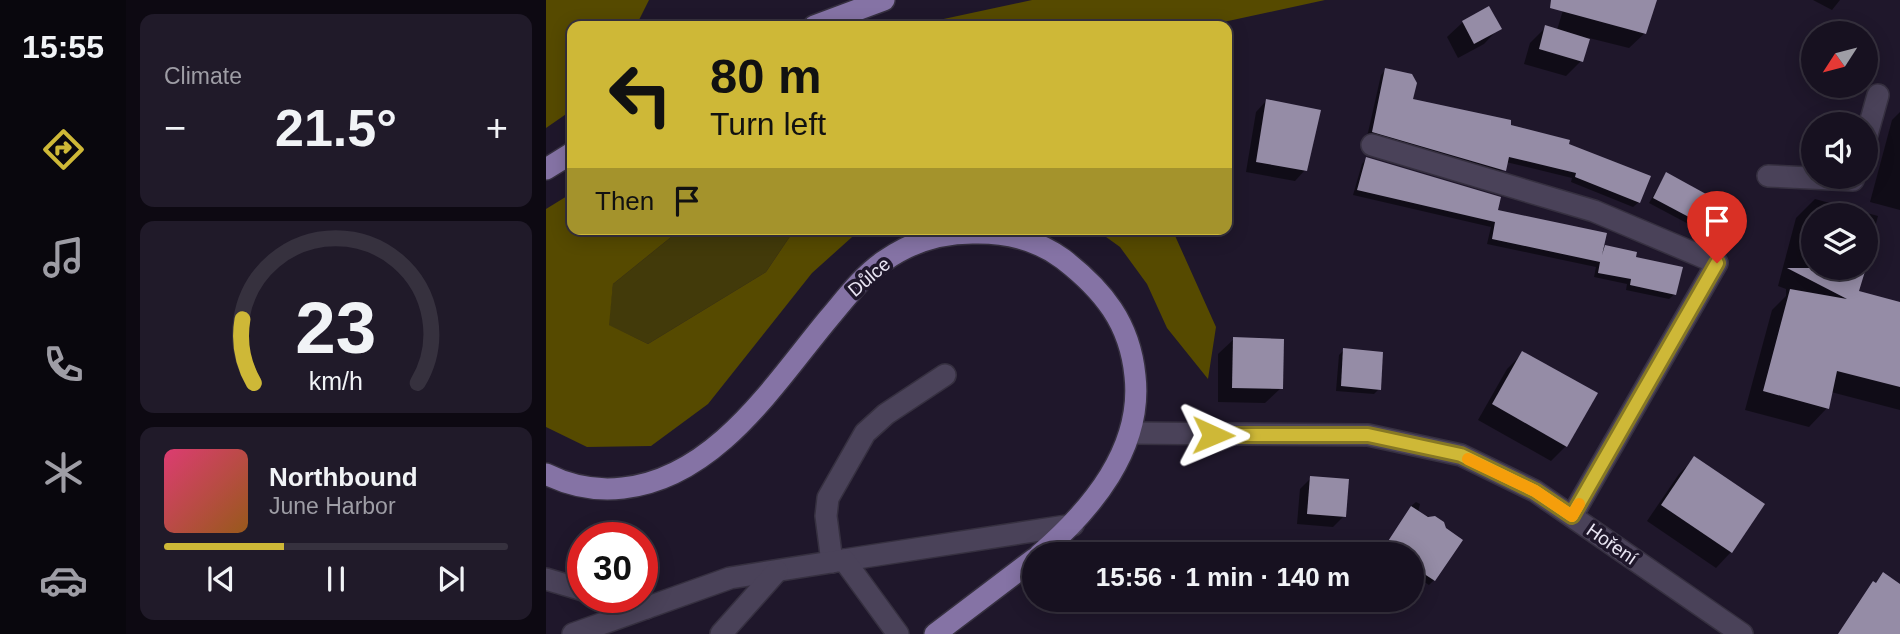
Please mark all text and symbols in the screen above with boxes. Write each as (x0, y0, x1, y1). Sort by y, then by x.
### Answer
north arrow (1801, 21, 1878, 98)
map controls (1801, 21, 1878, 280)
text: 15:55 (22, 29, 104, 65)
icon: left (595, 49, 686, 140)
text: 80 m (710, 49, 822, 103)
text: Climate (164, 63, 242, 89)
text: 21.5° (275, 99, 397, 157)
text: Turn left (710, 106, 826, 142)
text: − (164, 107, 186, 149)
text: + (486, 107, 508, 149)
button: sound (1801, 112, 1878, 189)
icon: directions (39, 125, 88, 174)
icon: arrive (668, 182, 706, 220)
text: Then (595, 186, 654, 216)
pin (1687, 191, 1747, 263)
icon: arrive (1698, 202, 1736, 240)
button: layers (1801, 203, 1878, 280)
icon: music (39, 233, 88, 282)
street label: Důlce (844, 253, 894, 301)
text: 23 (296, 287, 376, 368)
icon: phone (39, 340, 88, 389)
text: km/h (309, 367, 363, 395)
position arrow (1176, 398, 1250, 472)
icon: climate (39, 448, 88, 497)
text: Northbound (269, 462, 418, 492)
text: June Harbor (269, 493, 396, 519)
street label: Hoření (1583, 519, 1642, 569)
speed limit sign: 30 (567, 522, 658, 613)
icon: car (39, 556, 88, 605)
icon: previous (202, 560, 240, 598)
icon: pause (317, 560, 355, 598)
icon: next (432, 560, 470, 598)
text: 15:56 · 1 min · 140 m (1096, 562, 1350, 592)

